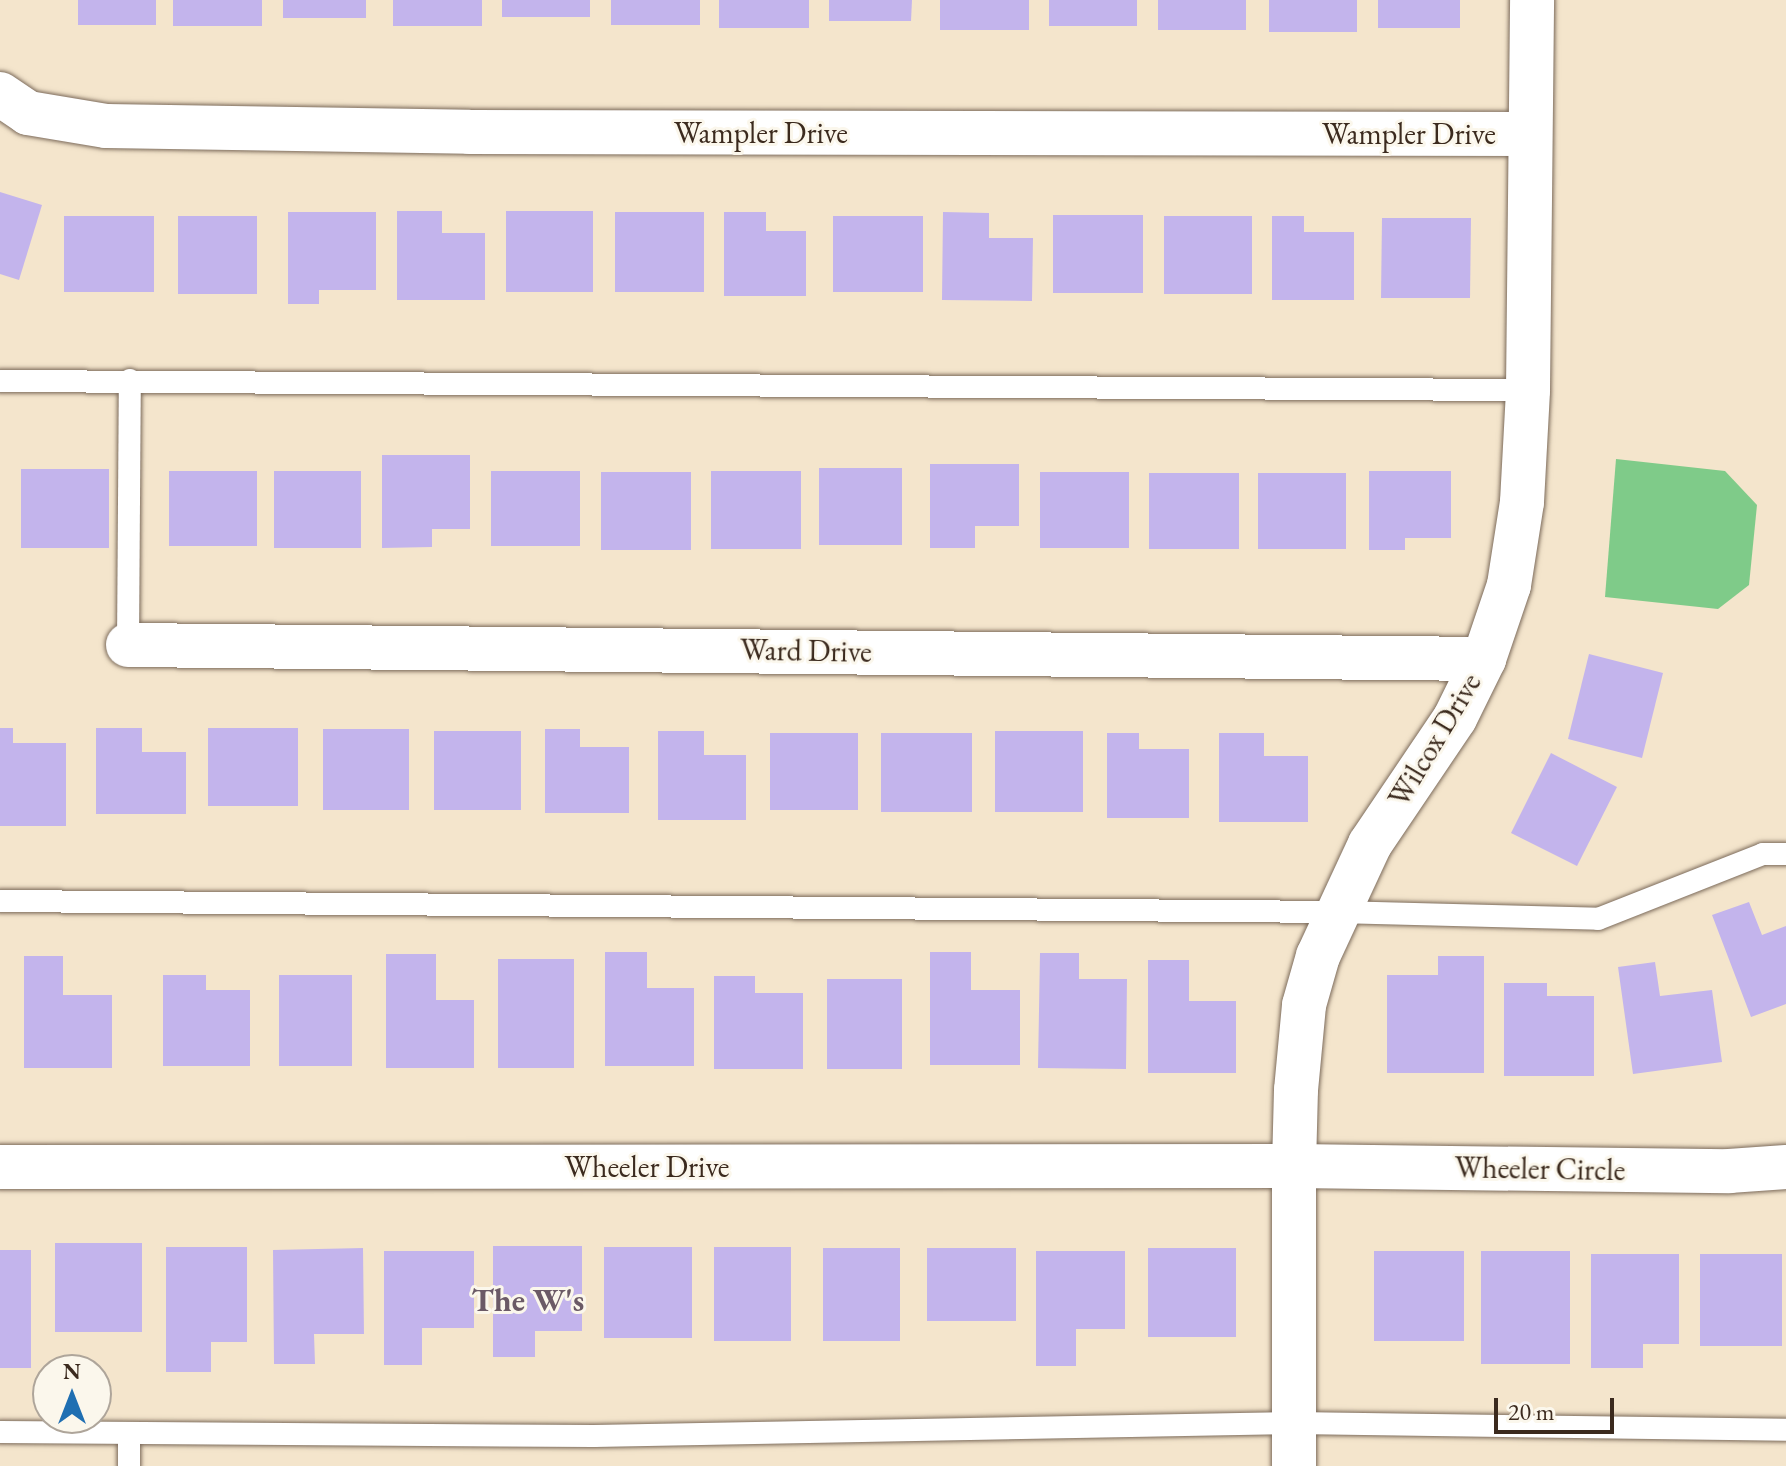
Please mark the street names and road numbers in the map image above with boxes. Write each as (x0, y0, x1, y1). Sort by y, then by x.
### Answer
street label: Wampler Drive (674, 115, 848, 151)
street label: Wampler Drive (1322, 116, 1496, 152)
street label: Ward Drive (740, 632, 872, 670)
street label: Wilcox Drive (1381, 667, 1489, 813)
street label: Wheeler Drive (564, 1149, 730, 1185)
street label: Wheeler Circle (1454, 1150, 1626, 1188)

